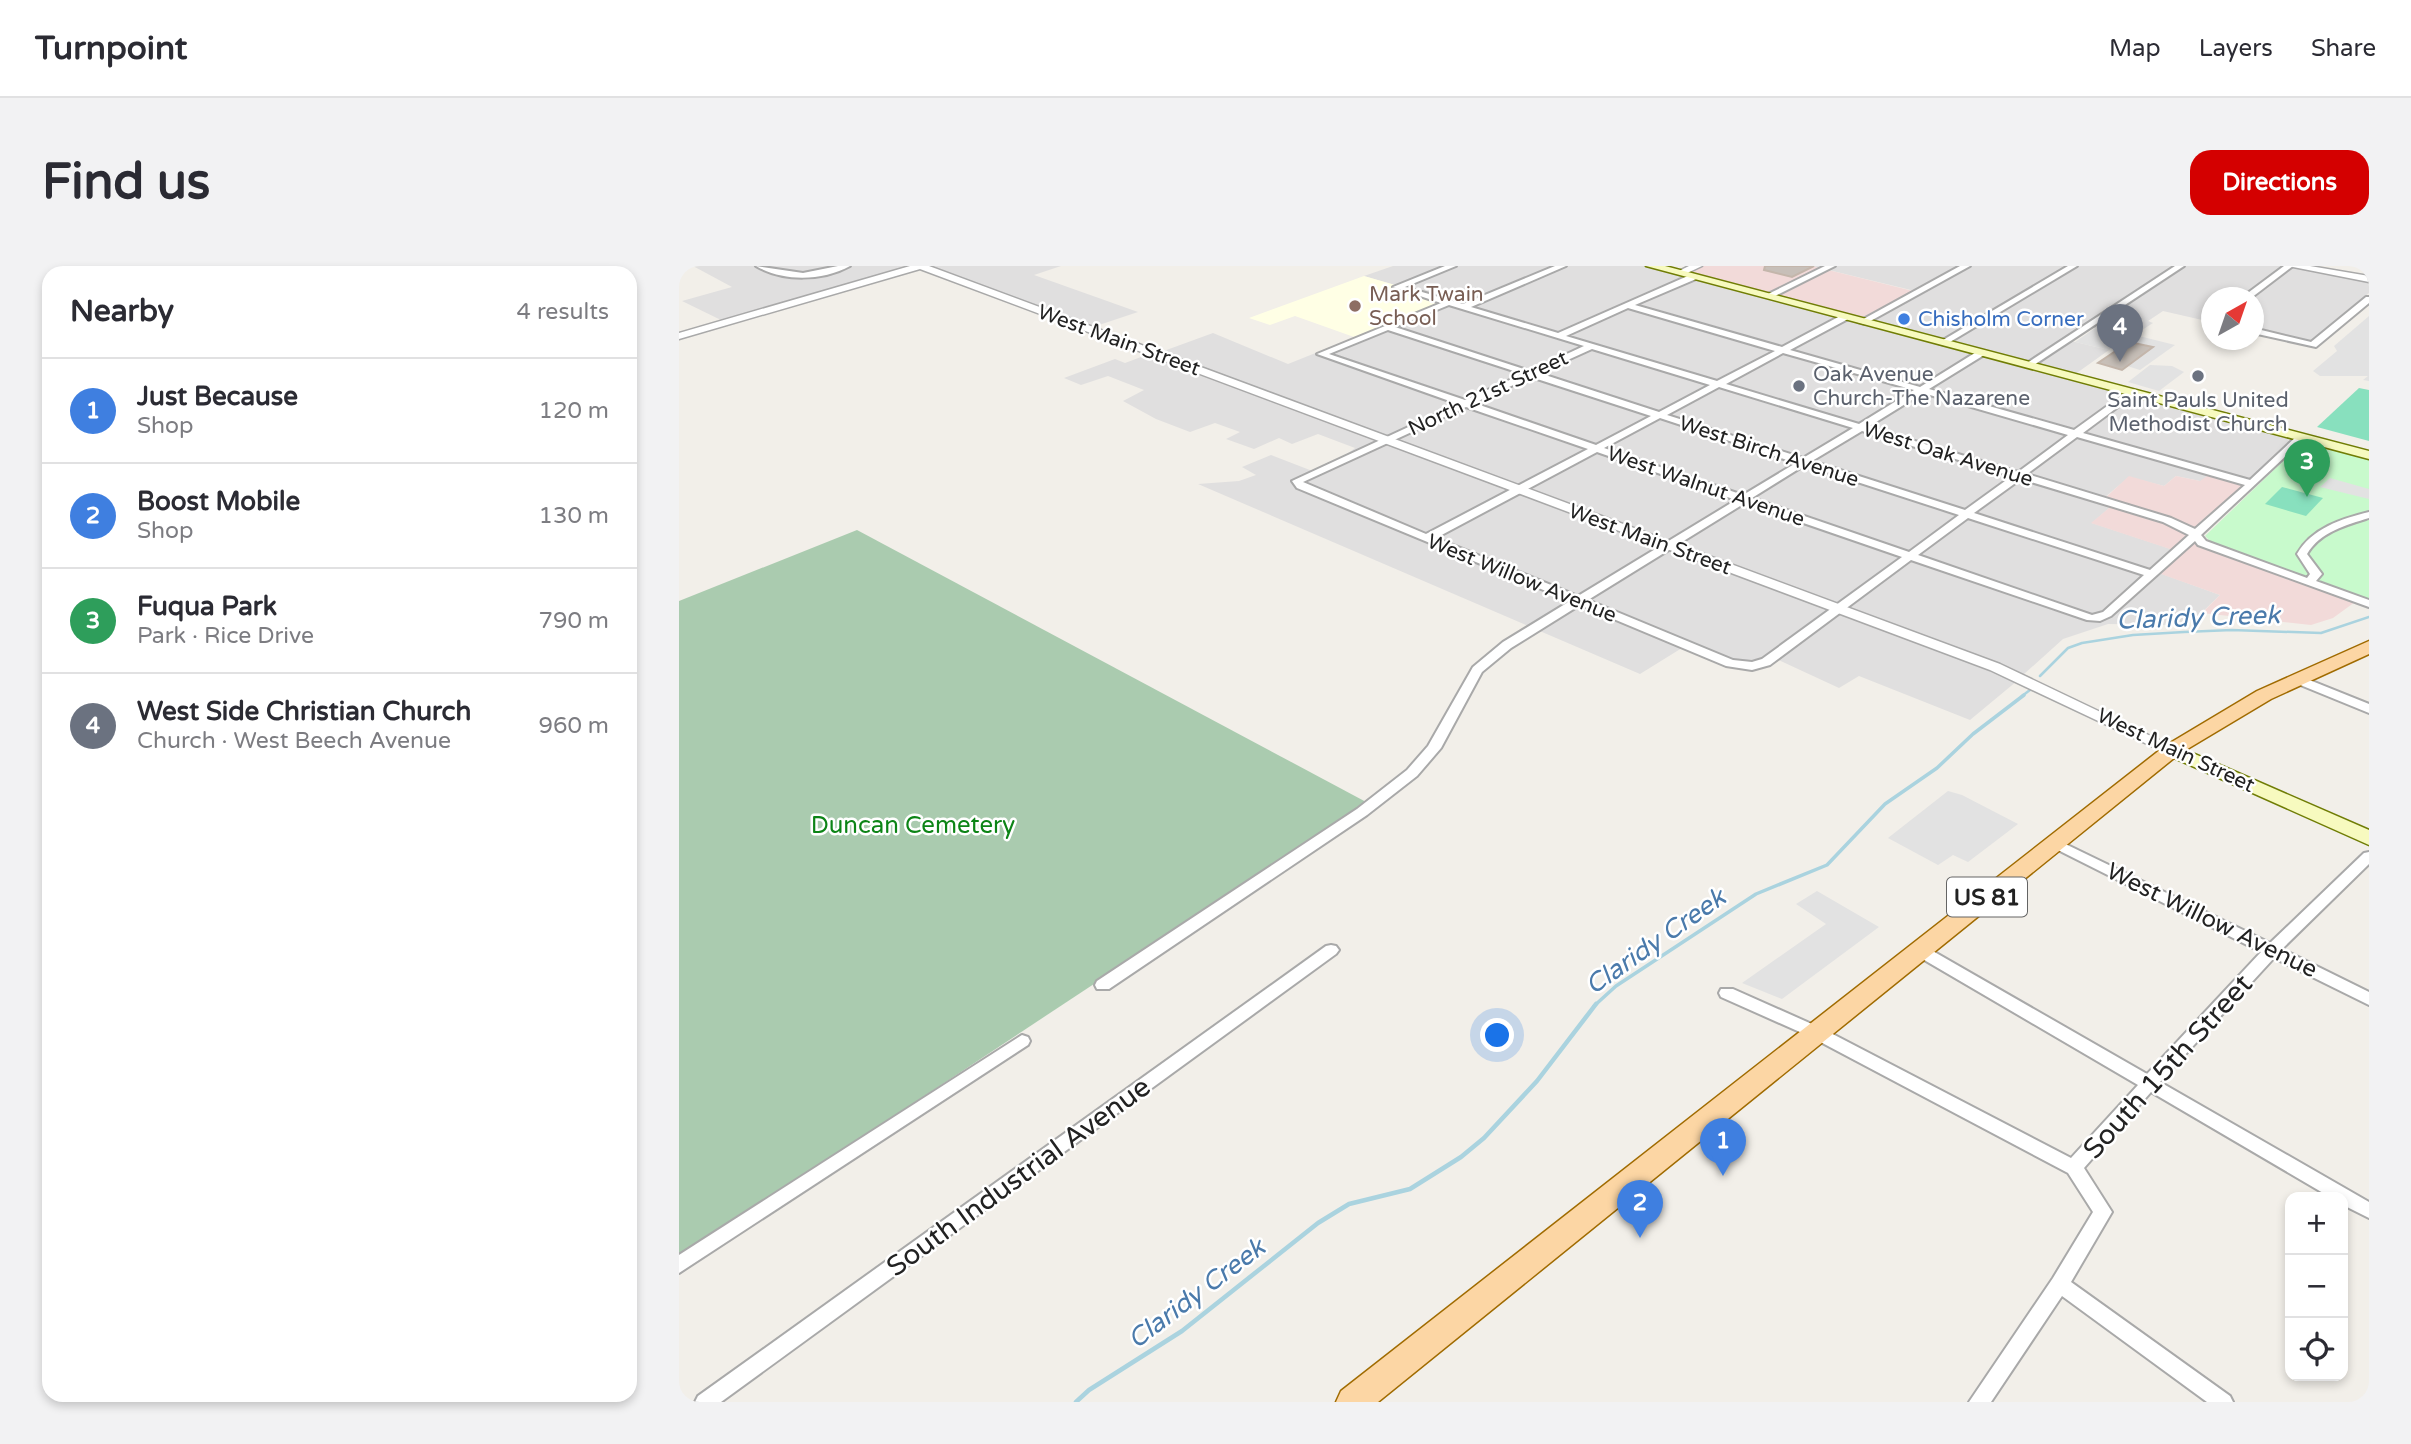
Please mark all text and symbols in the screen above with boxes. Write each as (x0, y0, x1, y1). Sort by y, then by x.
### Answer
text: Turnpoint (35, 29, 187, 68)
text: Map (2109, 34, 2161, 63)
text: Layers (2199, 34, 2273, 63)
text: Share (2311, 34, 2376, 63)
button: Directions (2190, 150, 2369, 215)
text: Find us (42, 153, 210, 212)
place label: Mark Twain School (1369, 282, 1484, 331)
north arrow (2201, 287, 2264, 350)
text: Nearby (70, 293, 174, 330)
text: 4 results (516, 298, 609, 326)
marker: Mark Twain School (1347, 298, 1363, 314)
street label: West Main Street (1034, 299, 1204, 381)
pin: 4 (2097, 304, 2143, 362)
place label: Chisholm Corner (1918, 307, 2084, 332)
marker: Chisholm Corner (1896, 311, 1912, 327)
street label: North 21st Street (1404, 345, 1572, 441)
place label: Oak Avenue Church-The Nazarene (1813, 362, 2030, 411)
marker: Saint Pauls United Methodist Church (2190, 368, 2206, 384)
marker: Oak Avenue Church-The Nazarene (1791, 378, 1807, 394)
text: Just Because (137, 381, 298, 412)
place label: Saint Pauls United Methodist Church (2107, 388, 2289, 437)
text: 1 (86, 397, 100, 425)
text: 120 m (539, 397, 609, 425)
street label: West Birch Avenue (1676, 411, 1862, 492)
text: Shop (137, 412, 194, 440)
street label: West Oak Avenue (1860, 417, 2036, 492)
pin: 3 (2284, 439, 2330, 497)
street label: West Walnut Avenue (1604, 441, 1808, 532)
text: Boost Mobile (137, 486, 300, 517)
street label: West Main Street (1565, 498, 1735, 580)
text: 2 (86, 502, 100, 530)
text: 130 m (539, 502, 609, 530)
text: Shop (137, 517, 194, 545)
street label: West Willow Avenue (1423, 529, 1620, 628)
text: Fuqua Park (137, 591, 277, 622)
water label: Claridy Creek (2116, 599, 2282, 636)
text: 3 (86, 607, 100, 635)
text: 790 m (539, 607, 609, 635)
text: Park · Rice Drive (137, 622, 314, 650)
text: West Side Christian Church (137, 696, 471, 727)
street label: West Main Street (2093, 703, 2259, 798)
text: 4 (86, 712, 100, 740)
text: 960 m (539, 712, 609, 740)
text: Church · West Beech Avenue (137, 727, 451, 755)
park label: Duncan Cemetery (811, 811, 1015, 840)
street label: West Willow Avenue (2102, 857, 2322, 984)
road number: US 81 (1947, 877, 2027, 916)
water label: Claridy Creek (1579, 881, 1733, 1001)
street label: South 15th Street (2076, 967, 2260, 1166)
your location (1480, 1018, 1514, 1052)
street label: South Industrial Avenue (880, 1070, 1157, 1284)
pin: 1 (1700, 1118, 1746, 1176)
pin: 2 (1617, 1180, 1663, 1238)
map controls (2285, 1192, 2348, 1381)
button: + (2285, 1192, 2348, 1255)
water label: Claridy Creek (1122, 1231, 1272, 1355)
button: − (2285, 1255, 2348, 1318)
button: locate (2285, 1318, 2348, 1381)

